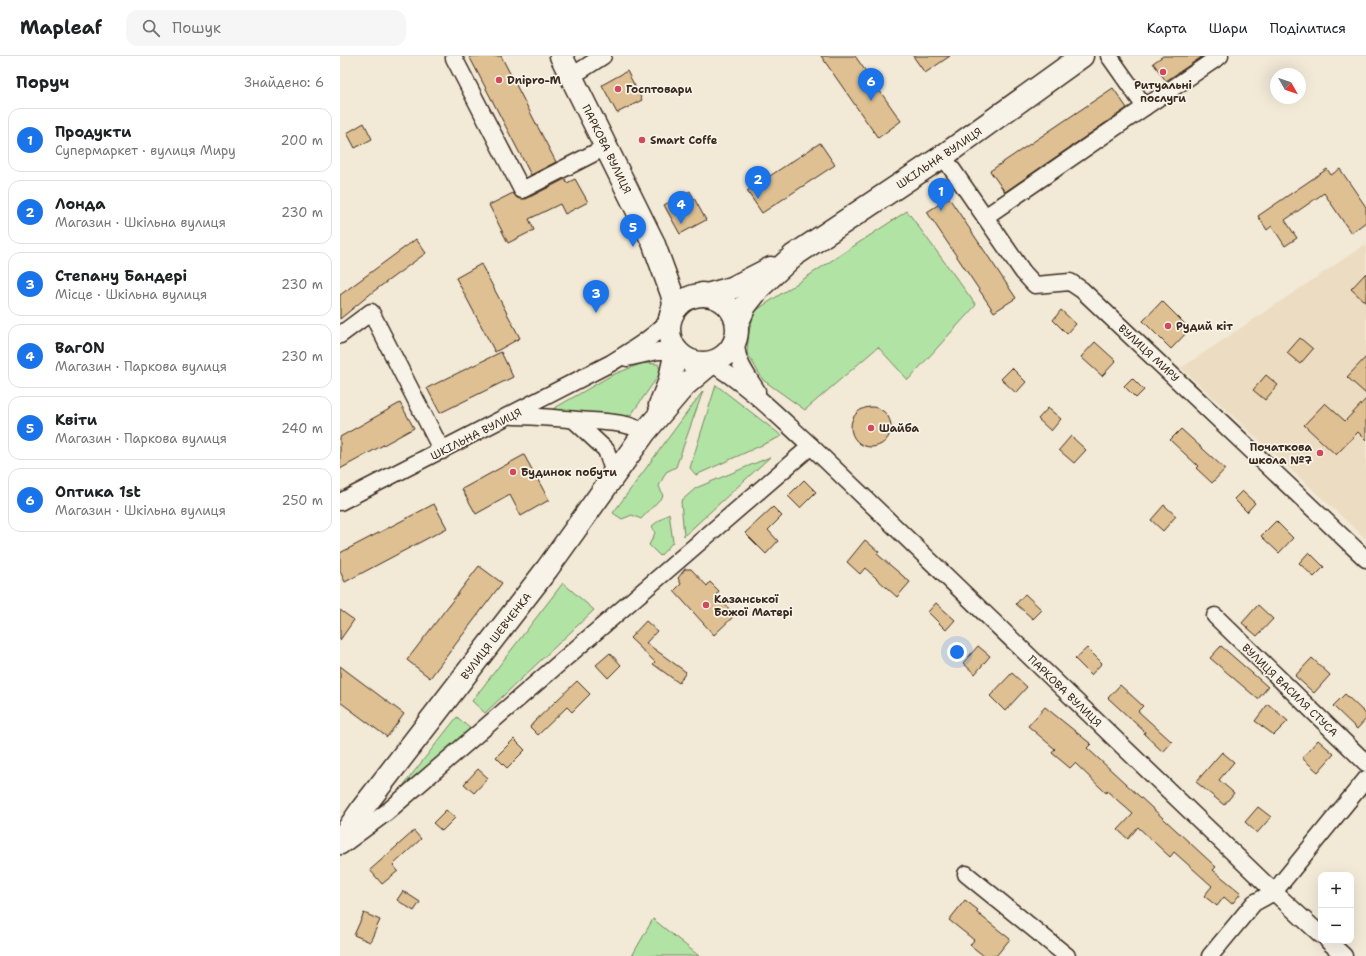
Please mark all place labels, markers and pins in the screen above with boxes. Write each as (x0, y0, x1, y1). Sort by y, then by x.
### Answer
marker: Ритуальнi послуги (1158, 67, 1168, 77)
pin: 6 (858, 68, 884, 101)
place label: Dnipro-M (507, 73, 562, 88)
marker: Dnipro-M (494, 75, 504, 85)
place label: Ритуальнi послуги (1134, 78, 1192, 106)
place label: Госптовари (626, 82, 692, 97)
marker: Госптовари (613, 84, 623, 94)
place label: Smart Coffe (650, 133, 718, 148)
marker: Smart Coffe (637, 135, 647, 145)
pin: 2 (745, 166, 771, 199)
pin: 1 (928, 178, 954, 211)
pin: 4 (668, 191, 694, 224)
pin: 5 (620, 214, 646, 247)
pin: 3 (583, 280, 609, 313)
place label: Рудий кіт (1176, 319, 1233, 334)
marker: Рудий кіт (1163, 321, 1173, 331)
place label: Шайба (879, 421, 920, 436)
marker: Шайба (866, 423, 876, 433)
place label: Початкова школа №7 (1248, 440, 1312, 468)
marker: Початкова школа №7 (1315, 448, 1325, 458)
place label: Будинок побути (521, 465, 617, 480)
marker: Будинок побути (508, 467, 518, 477)
place label: Казанської Божої Матері (714, 592, 793, 620)
marker: Казанської Божої Матері (701, 600, 711, 610)

